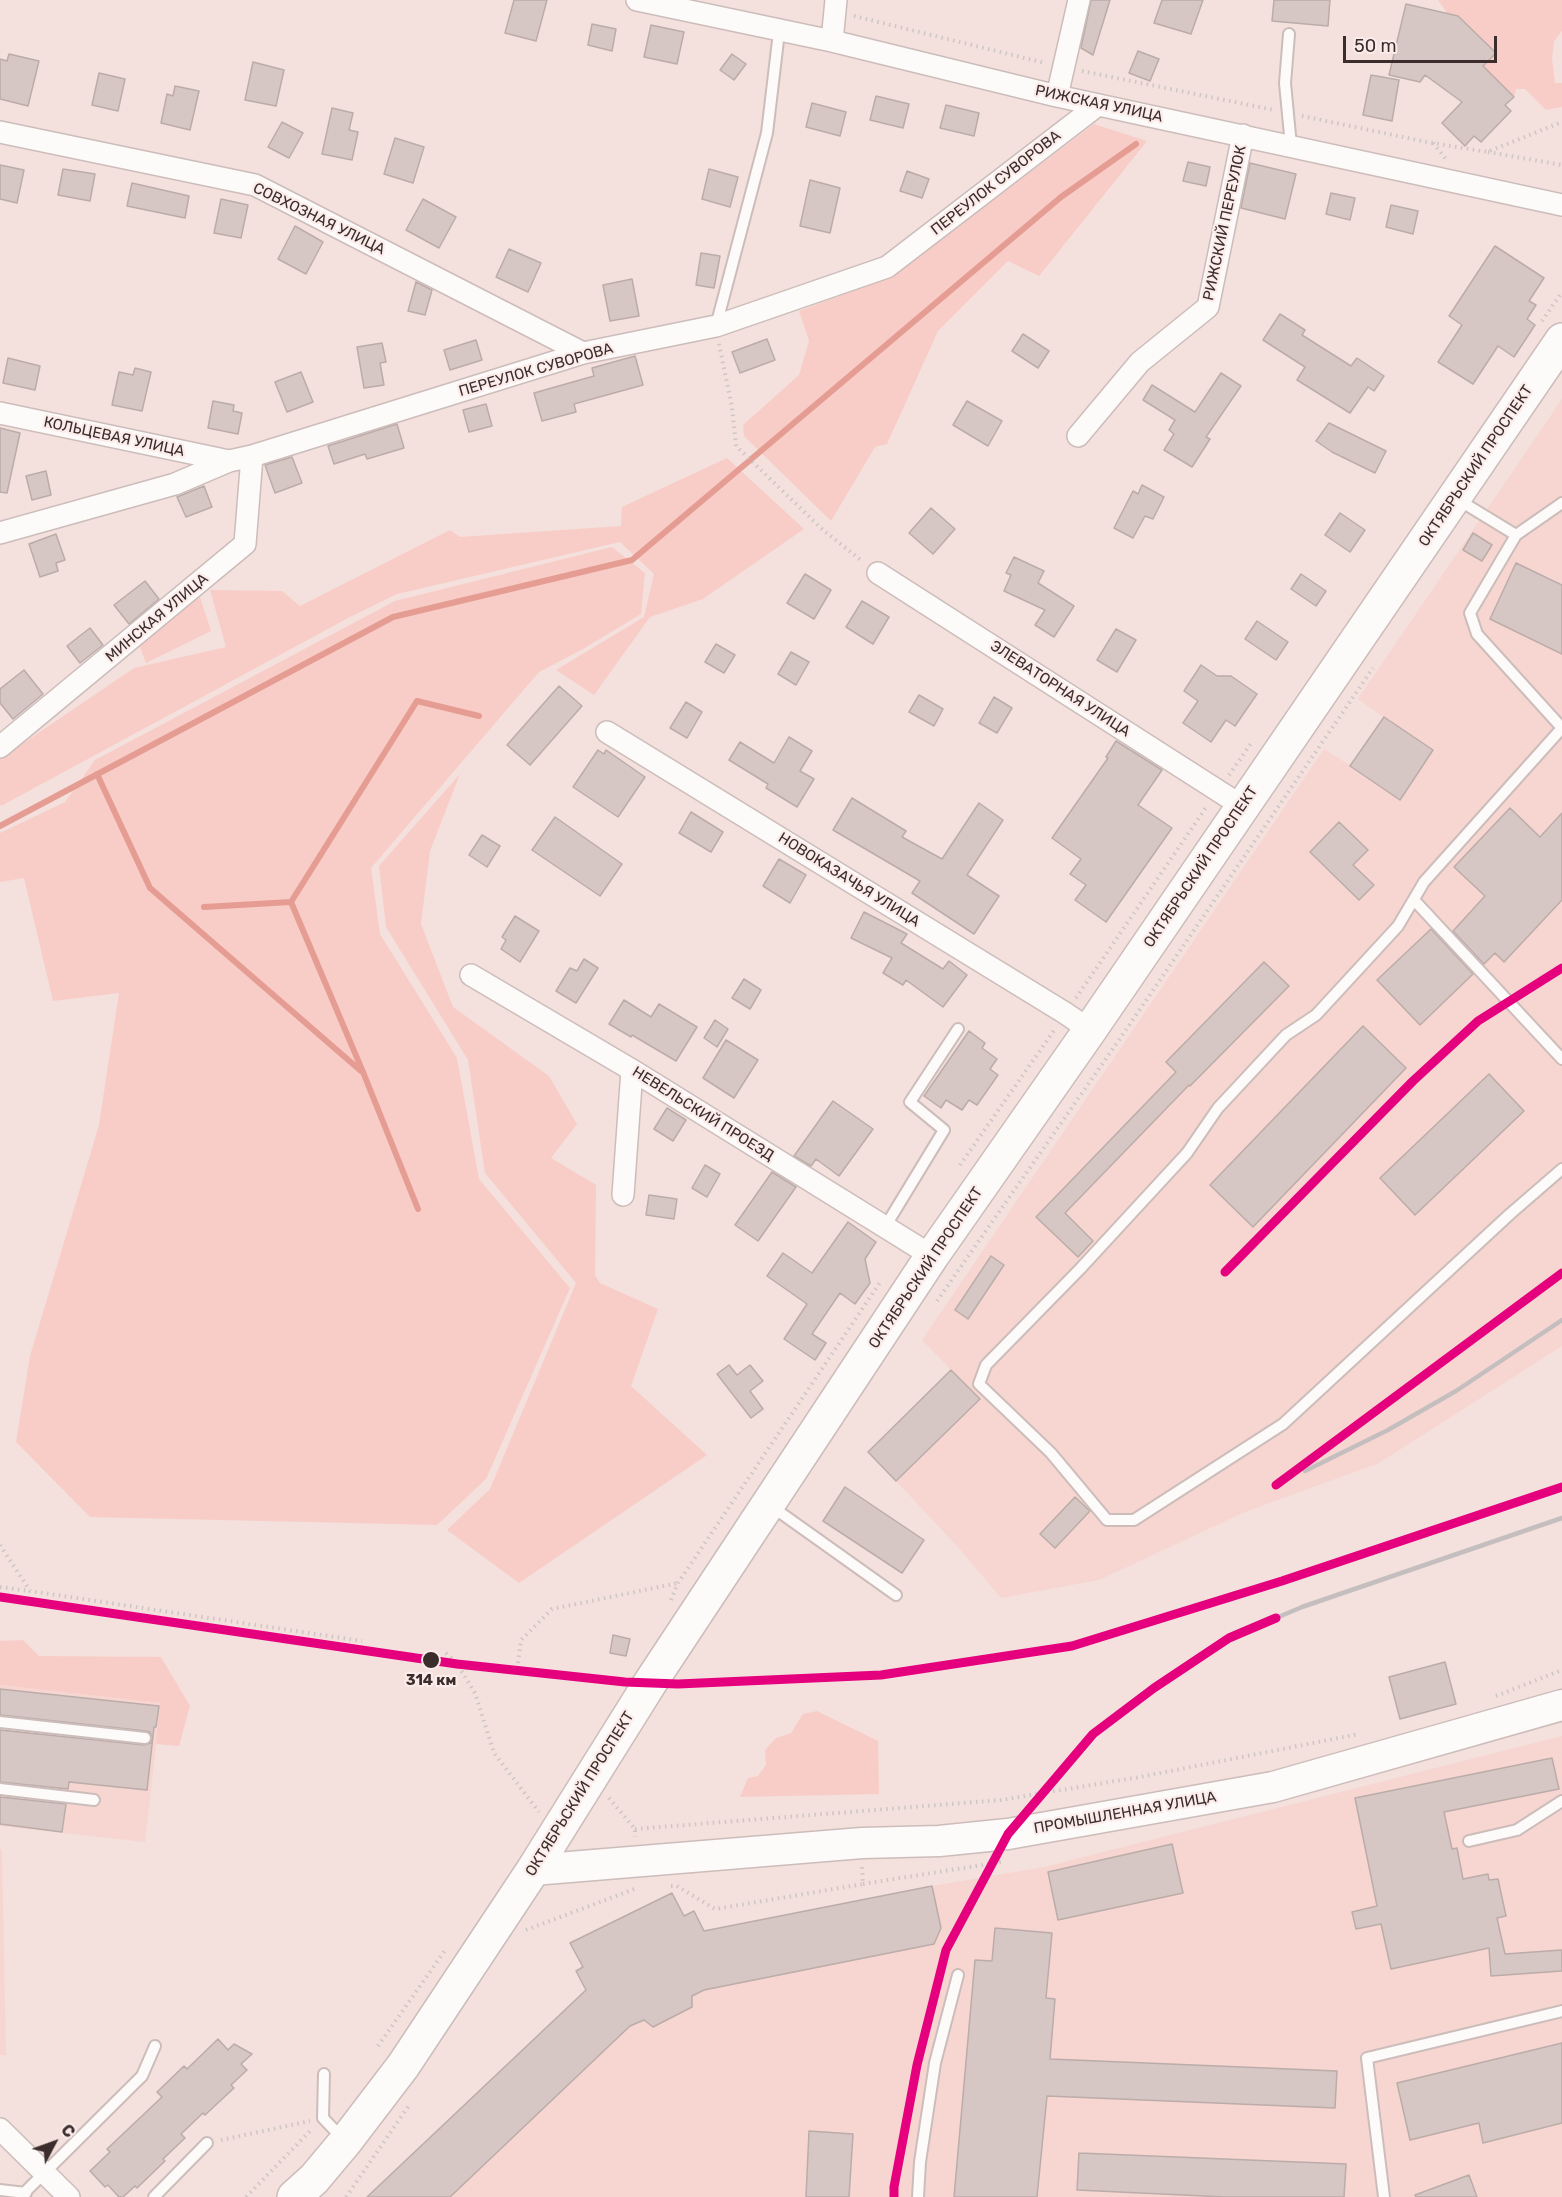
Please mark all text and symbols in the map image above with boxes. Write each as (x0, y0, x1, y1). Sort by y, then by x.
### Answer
scale bar (1346, 24, 1500, 62)
text: 50 m (1354, 35, 1397, 57)
street label: РИЖСКАЯ УЛИЦА (1034, 82, 1164, 126)
street label: ПЕРЕУЛОК СУВОРОВА (928, 127, 1064, 239)
street label: РИЖСКИЙ ПЕРЕУЛОК (1200, 144, 1250, 302)
street label: СОВХОЗНАЯ УЛИЦА (250, 179, 388, 259)
street label: ПЕРЕУЛОК СУВОРОВА (457, 339, 615, 401)
street label: ОКТЯБРЬСКИЙ ПРОСПЕКТ (1415, 382, 1537, 550)
street label: КОЛЬЦЕВАЯ УЛИЦА (42, 413, 186, 461)
street label: МИНСКАЯ УЛИЦА (102, 570, 212, 666)
street label: ЭЛЕВАТОРНАЯ УЛИЦА (987, 637, 1133, 741)
street label: ОКТЯБРЬСКИЙ ПРОСПЕКТ (1140, 783, 1262, 951)
street label: НОВОКАЗАЧЬЯ УЛИЦА (775, 829, 923, 931)
street label: НЕВЕЛЬСКИЙ ПРОЕЗД (629, 1063, 777, 1165)
street label: ОКТЯБРЬСКИЙ ПРОСПЕКТ (865, 1184, 987, 1352)
marker: 314 км (421, 1650, 441, 1670)
place label: 314 км (406, 1672, 456, 1690)
street label: ОКТЯБРЬСКИЙ ПРОСПЕКТ (522, 1708, 638, 1880)
street label: ПРОМЫШЛЕННАЯ УЛИЦА (1032, 1788, 1218, 1838)
north arrow (24, 2113, 84, 2173)
text: С (57, 2120, 79, 2141)

